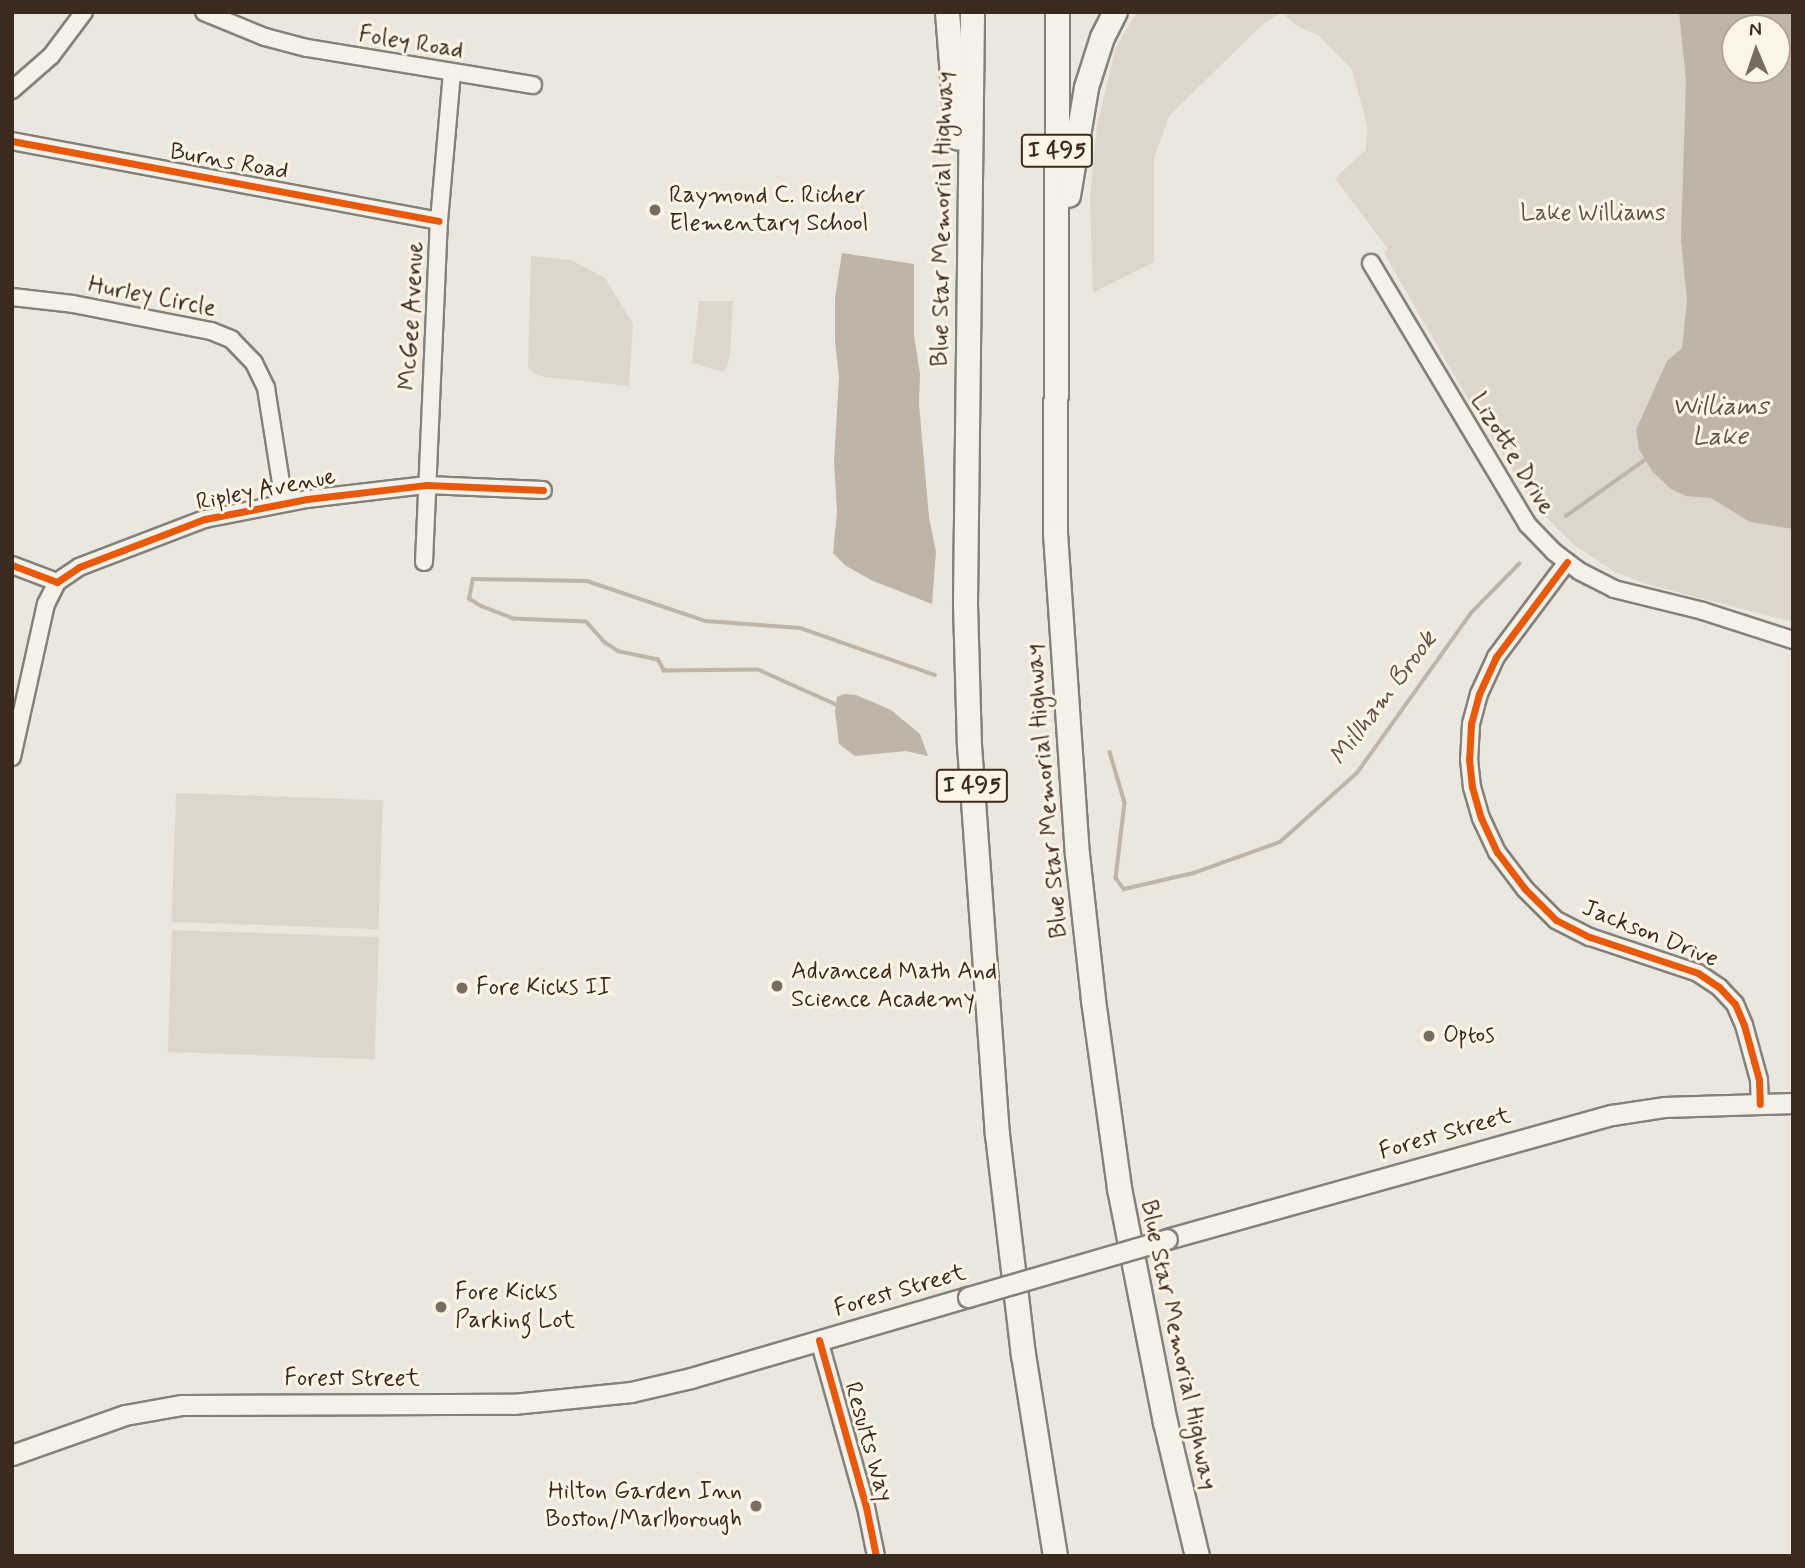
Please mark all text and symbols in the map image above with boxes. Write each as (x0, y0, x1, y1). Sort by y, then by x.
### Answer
north arrow (1721, 14, 1791, 84)
text: N (1749, 17, 1762, 42)
street label: Foley Road (356, 20, 466, 66)
street label: Blue Star Memorial Highway (926, 72, 960, 366)
road number: I 495 (1020, 132, 1094, 170)
street label: Burns Road (167, 137, 291, 187)
place label: Raymond C. Richer Elementary School (669, 182, 868, 238)
park label: Lake Williams (1519, 200, 1667, 228)
marker: Raymond C. Richer Elementary School (647, 202, 663, 218)
street label: McGee Avenue (394, 239, 430, 393)
street label: Hurley Circle (85, 270, 219, 324)
street label: Lizotte Drive (1463, 388, 1561, 520)
water label: Williams Lake (1672, 392, 1768, 453)
street label: Ripley Avenue (195, 463, 337, 517)
water label: Millham Brook (1324, 626, 1444, 772)
street label: Blue Star Memorial Highway (1020, 644, 1074, 938)
road number: I 495 (935, 766, 1009, 806)
street label: Jackson Drive (1579, 894, 1721, 974)
place label: Advanced Math And Science Academy (791, 958, 999, 1014)
place label: Fore Kicks II (476, 974, 615, 1002)
marker: Advanced Math And Science Academy (769, 978, 785, 994)
marker: Fore Kicks II (454, 980, 470, 996)
place label: Optos (1443, 1022, 1495, 1050)
marker: Optos (1421, 1028, 1437, 1044)
street label: Forest Street (1376, 1101, 1514, 1167)
street label: Blue Star Memorial Highway (1133, 1199, 1223, 1491)
street label: Forest Street (831, 1258, 969, 1324)
place label: Fore Kicks Parking Lot (455, 1279, 570, 1335)
marker: Fore Kicks Parking Lot (433, 1299, 449, 1315)
street label: Forest Street (284, 1365, 420, 1393)
street label: Results Way (837, 1377, 899, 1507)
place label: Hilton Garden Inn Boston/Marlborough (545, 1478, 742, 1534)
marker: Hilton Garden Inn Boston/Marlborough (748, 1498, 764, 1514)

